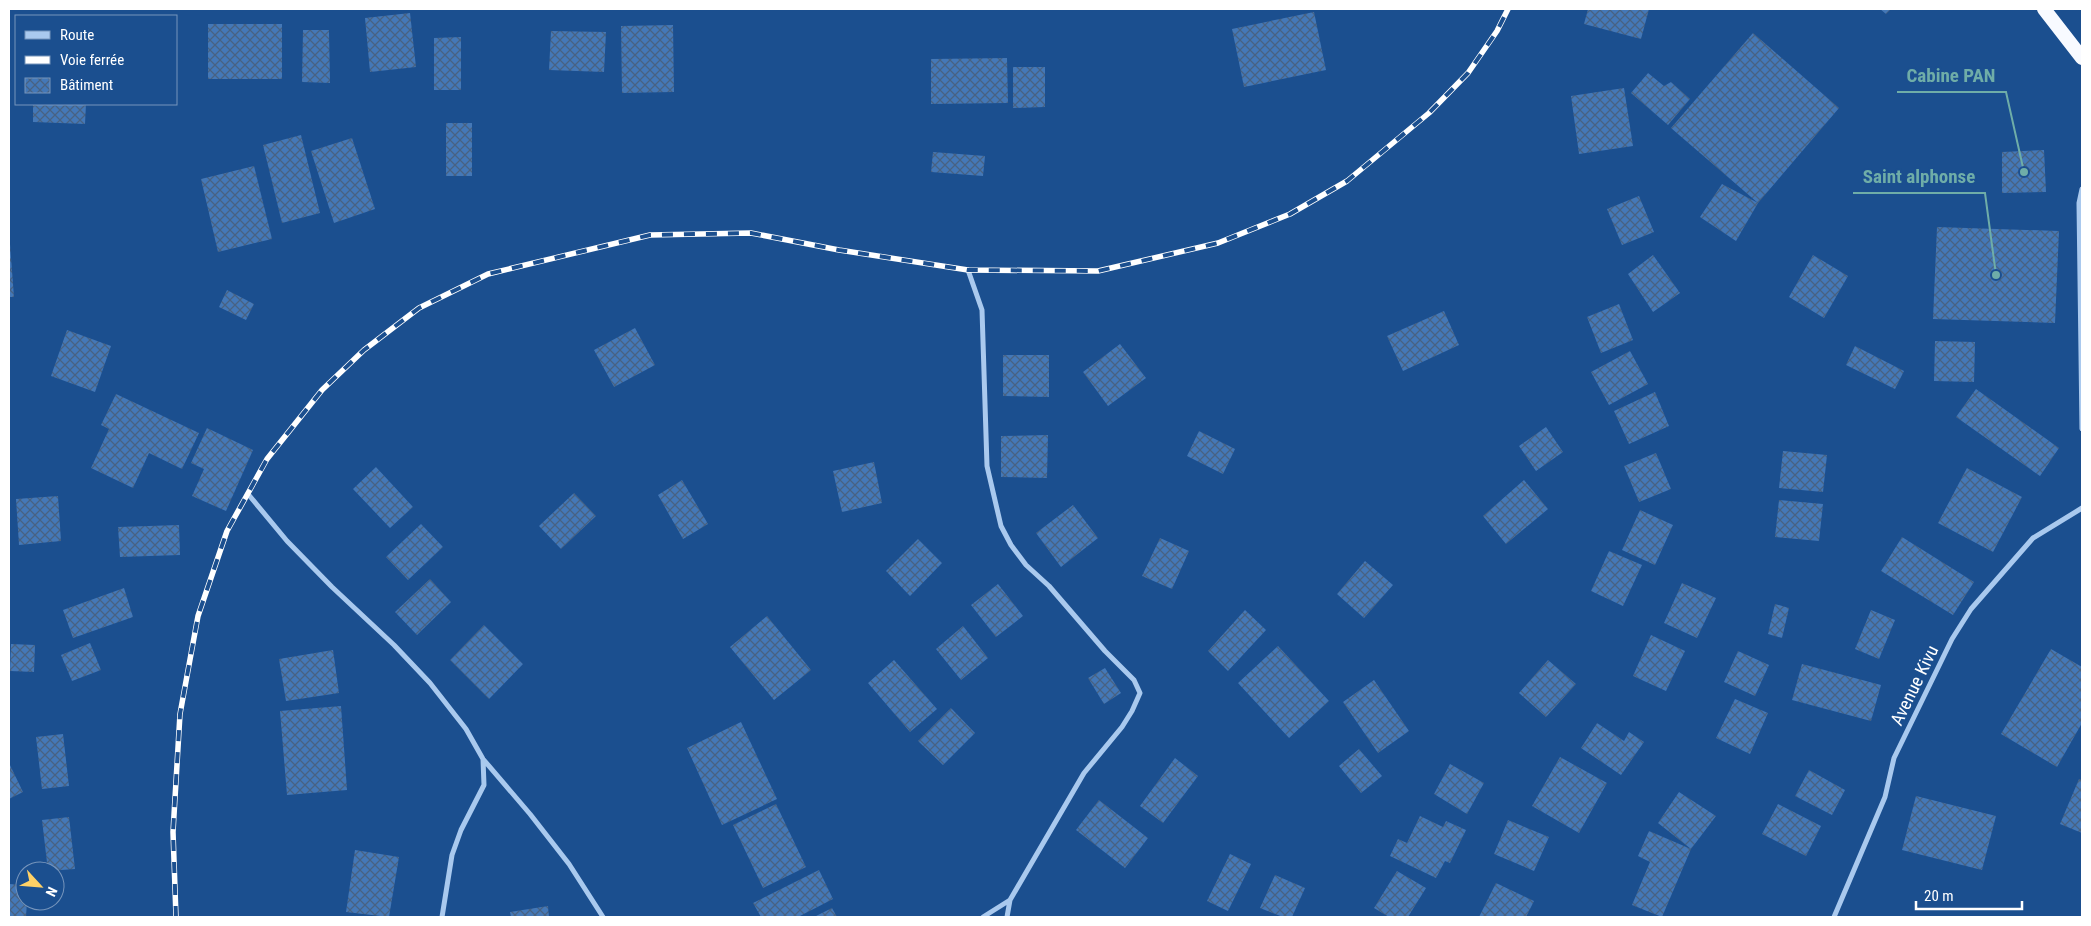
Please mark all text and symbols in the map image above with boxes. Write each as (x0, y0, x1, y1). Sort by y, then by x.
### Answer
legend (15, 15, 178, 105)
text: Route (60, 26, 94, 44)
text: Voie ferrée (60, 51, 124, 69)
callout: Cabine PAN (1897, 58, 2006, 92)
text: Cabine PAN (1907, 64, 1995, 87)
text: Bâtiment (60, 76, 113, 94)
callout: Saint alphonse (1853, 159, 1985, 193)
text: Saint alphonse (1863, 165, 1975, 188)
street label: Avenue Kivu (1886, 642, 1942, 728)
north arrow (15, 861, 65, 911)
scale bar (1916, 878, 2022, 910)
text: N (43, 884, 61, 899)
text: 20 m (1924, 887, 1954, 905)

